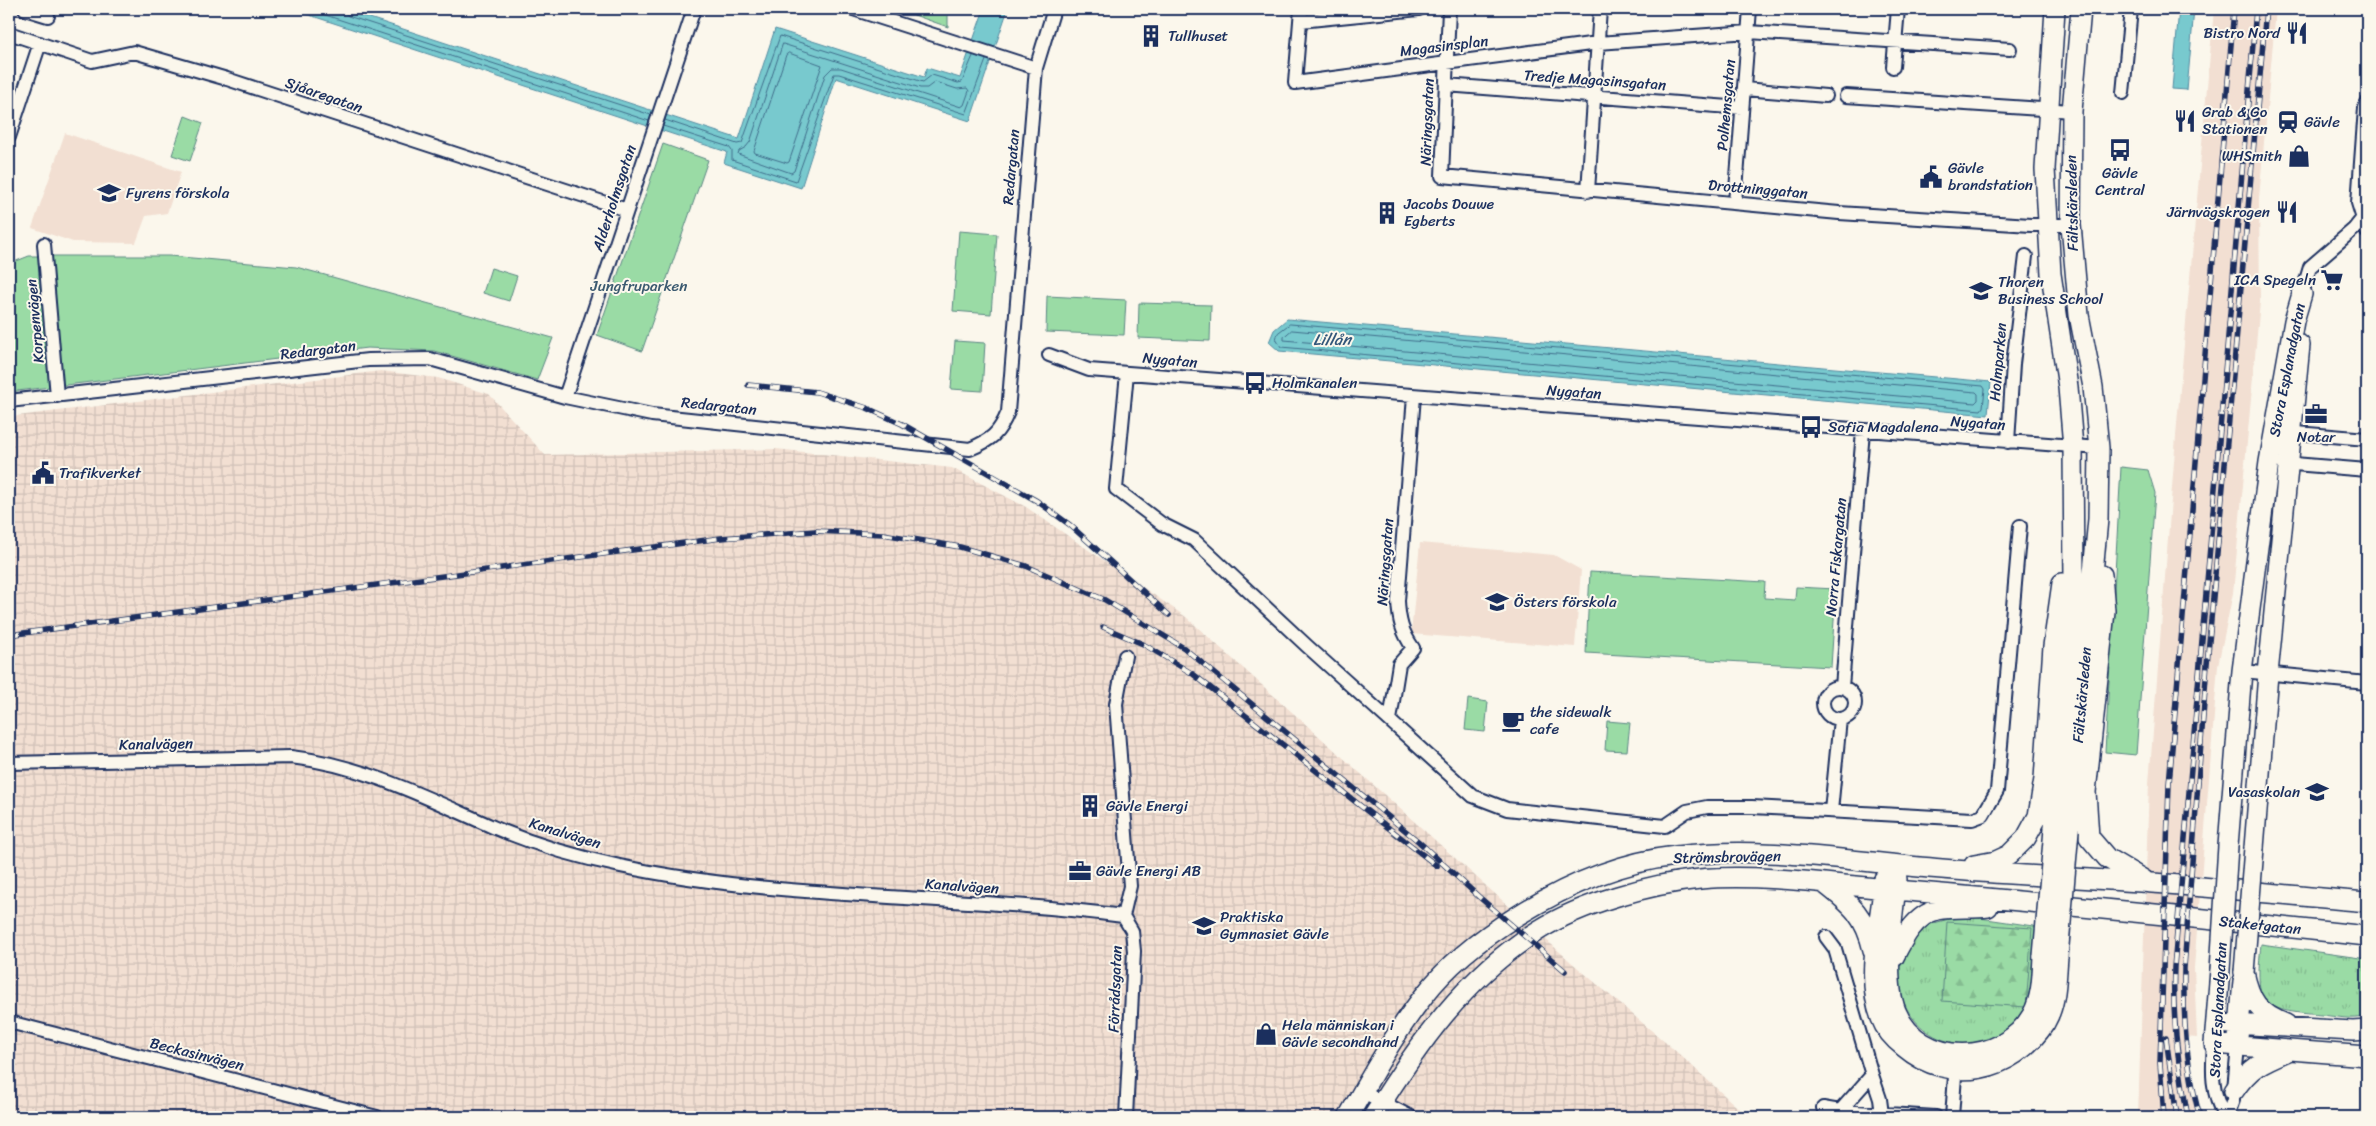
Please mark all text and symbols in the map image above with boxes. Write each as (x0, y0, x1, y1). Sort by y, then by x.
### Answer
place label: Bistro Nord (2203, 20, 2281, 46)
restaurant icon: Bistro Nord (2284, 20, 2310, 46)
building icon: Tullhuset (1138, 23, 1164, 49)
place label: Tullhuset (1168, 23, 1229, 49)
street label: Magasinsplan (1398, 28, 1490, 64)
street label: Polhemsgatan (1709, 58, 1743, 152)
street label: Tredje Magasinsgatan (1523, 62, 1667, 98)
street label: Sjåaregatan (282, 70, 366, 120)
street label: Näringsgatan (1412, 78, 1442, 166)
place label: Grab & Go Stationen (2202, 99, 2268, 142)
restaurant icon: Grab & Go Stationen (2172, 108, 2198, 134)
station icon: Gävle (2275, 109, 2301, 135)
place label: Gävle (2304, 109, 2340, 135)
street label: Redargatan (995, 128, 1027, 206)
bus stop icon: Gävle Central (2107, 137, 2133, 163)
street label: Alderholmsgatan (584, 141, 643, 256)
place label: WHSmith (2222, 143, 2282, 169)
shop icon: WHSmith (2286, 143, 2312, 169)
place label: Gävle brandstation (1948, 155, 2033, 198)
street label: Fältskärsleden (2058, 155, 2086, 251)
place label: Gävle Central (2095, 160, 2146, 203)
public building icon: Gävle brandstation (1918, 164, 1944, 190)
street label: Drottninggatan (1707, 172, 1809, 206)
school or university icon: Fyrens förskola (96, 180, 122, 206)
place label: Fyrens förskola (126, 180, 230, 206)
place label: Jacobs Douwe Egberts (1403, 191, 1495, 234)
place label: Järnvägskrogen (2166, 199, 2270, 225)
restaurant icon: Järnvägskrogen (2274, 199, 2300, 225)
building icon: Jacobs Douwe Egberts (1374, 200, 1400, 226)
place label: ICA Spegeln (2233, 267, 2316, 293)
supermarket icon: ICA Spegeln (2319, 267, 2345, 293)
place label: Thoren Business School (1998, 269, 2104, 312)
park label: Jungfruparken (590, 273, 687, 299)
street label: Korpenvägen (18, 278, 52, 364)
school or university icon: Thoren Business School (1968, 278, 1994, 304)
street label: Stora Esplanadgatan (2261, 301, 2313, 439)
street label: Holmparken (1982, 322, 2014, 402)
water label: Lillån (1313, 325, 1353, 354)
street label: Redargatan (279, 332, 357, 368)
street label: Nygatan (1141, 345, 1199, 375)
bus stop icon: Holmkanalen (1242, 370, 1268, 396)
place label: Holmkanalen (1272, 370, 1357, 396)
street label: Nygatan (1546, 377, 1602, 407)
street label: Redargatan (680, 389, 758, 423)
office icon: Notar (2303, 401, 2329, 427)
street label: Nygatan (1950, 408, 2006, 438)
bus stop icon: Sofia Magdalena (1798, 414, 1824, 440)
place label: Sofia Magdalena (1828, 414, 1939, 440)
place label: Notar (2297, 424, 2336, 450)
public building icon: Trafikverket (30, 460, 56, 486)
place label: Trafikverket (59, 460, 142, 486)
street label: Norra Fiskargatan (1818, 497, 1854, 617)
street label: Näringsgatan (1369, 517, 1401, 607)
school or university icon: Östers förskola (1484, 589, 1510, 615)
place label: Östers förskola (1514, 589, 1617, 615)
street label: Fältskärsleden (2065, 646, 2099, 744)
place label: the sidewalk cafe (1530, 699, 1613, 742)
cafe icon: the sidewalk cafe (1500, 708, 1526, 734)
street label: Kanalvägen (119, 730, 193, 758)
place label: Vasaskolan (2228, 779, 2300, 805)
school or university icon: Vasaskolan (2304, 779, 2330, 805)
building icon: Gävle Energi (1077, 793, 1103, 819)
place label: Gävle Energi (1106, 793, 1189, 819)
street label: Kanalvägen (526, 810, 604, 856)
street label: Strömsbrovägen (1673, 843, 1781, 871)
office icon: Gävle Energi AB (1067, 858, 1093, 884)
place label: Gävle Energi AB (1096, 858, 1202, 884)
street label: Kanalvägen (924, 870, 1000, 902)
place label: Praktiska Gymnasiet Gävle (1220, 904, 1329, 947)
street label: Staketgatan (2218, 908, 2302, 942)
school or university icon: Praktiska Gymnasiet Gävle (1191, 913, 1217, 939)
street label: Stora Esplanadgatan (2201, 942, 2235, 1078)
street label: Förrådsgatan (1100, 945, 1130, 1033)
place label: Hela människan i Gävle secondhand (1282, 1012, 1399, 1055)
shop icon: Hela människan i Gävle secondhand (1253, 1021, 1279, 1047)
street label: Beckasinvägen (147, 1030, 247, 1078)

